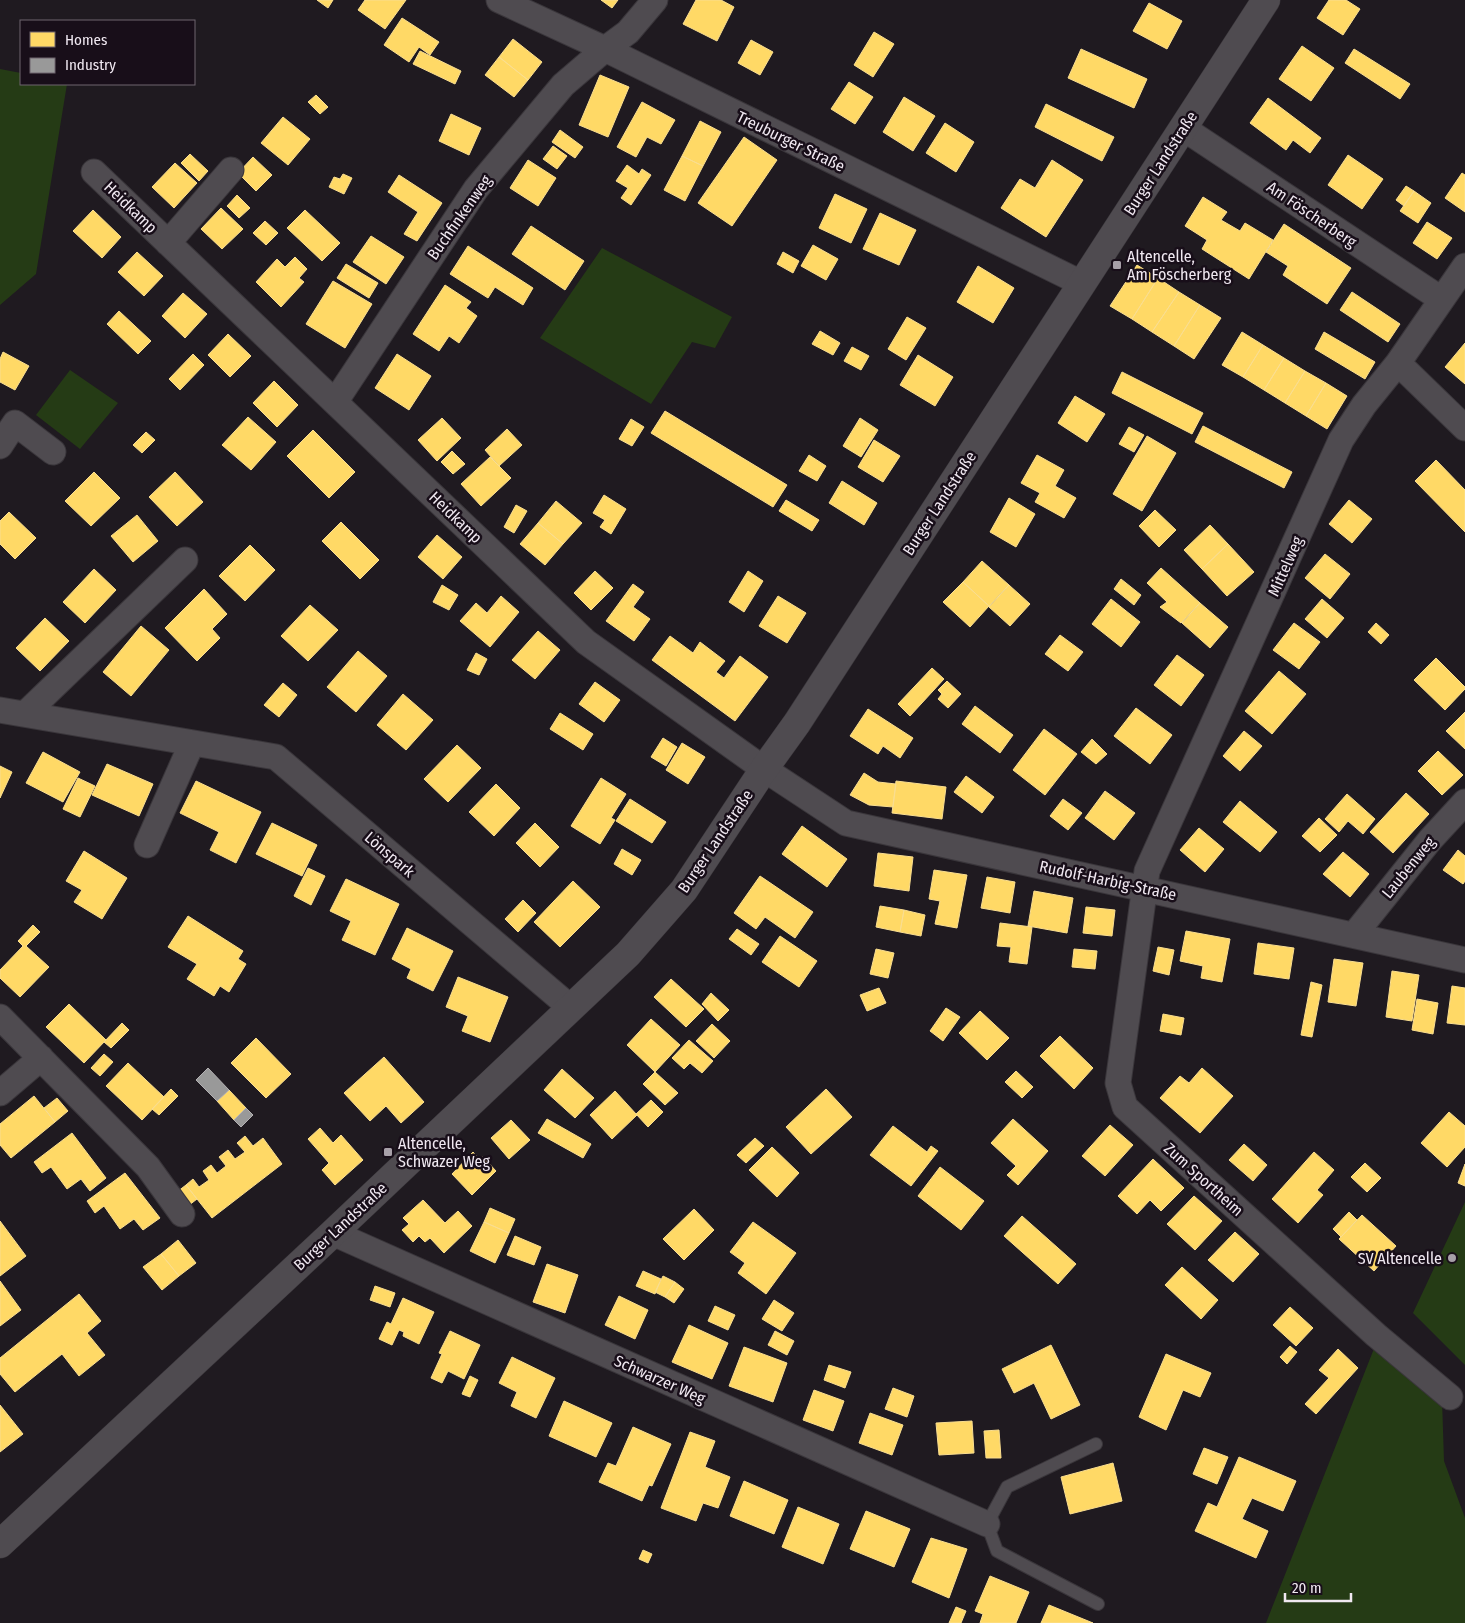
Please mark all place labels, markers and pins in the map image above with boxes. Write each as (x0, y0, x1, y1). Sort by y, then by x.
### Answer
place label: Altencelle, Am Föscherberg (1127, 247, 1232, 284)
marker: Altencelle, Am Föscherberg (1111, 259, 1123, 271)
place label: Altencelle, Schwazer Weg (398, 1134, 491, 1171)
marker: Altencelle, Schwazer Weg (382, 1146, 394, 1158)
place label: SV Altencelle (1358, 1249, 1442, 1268)
marker: SV Altencelle (1446, 1252, 1458, 1264)

